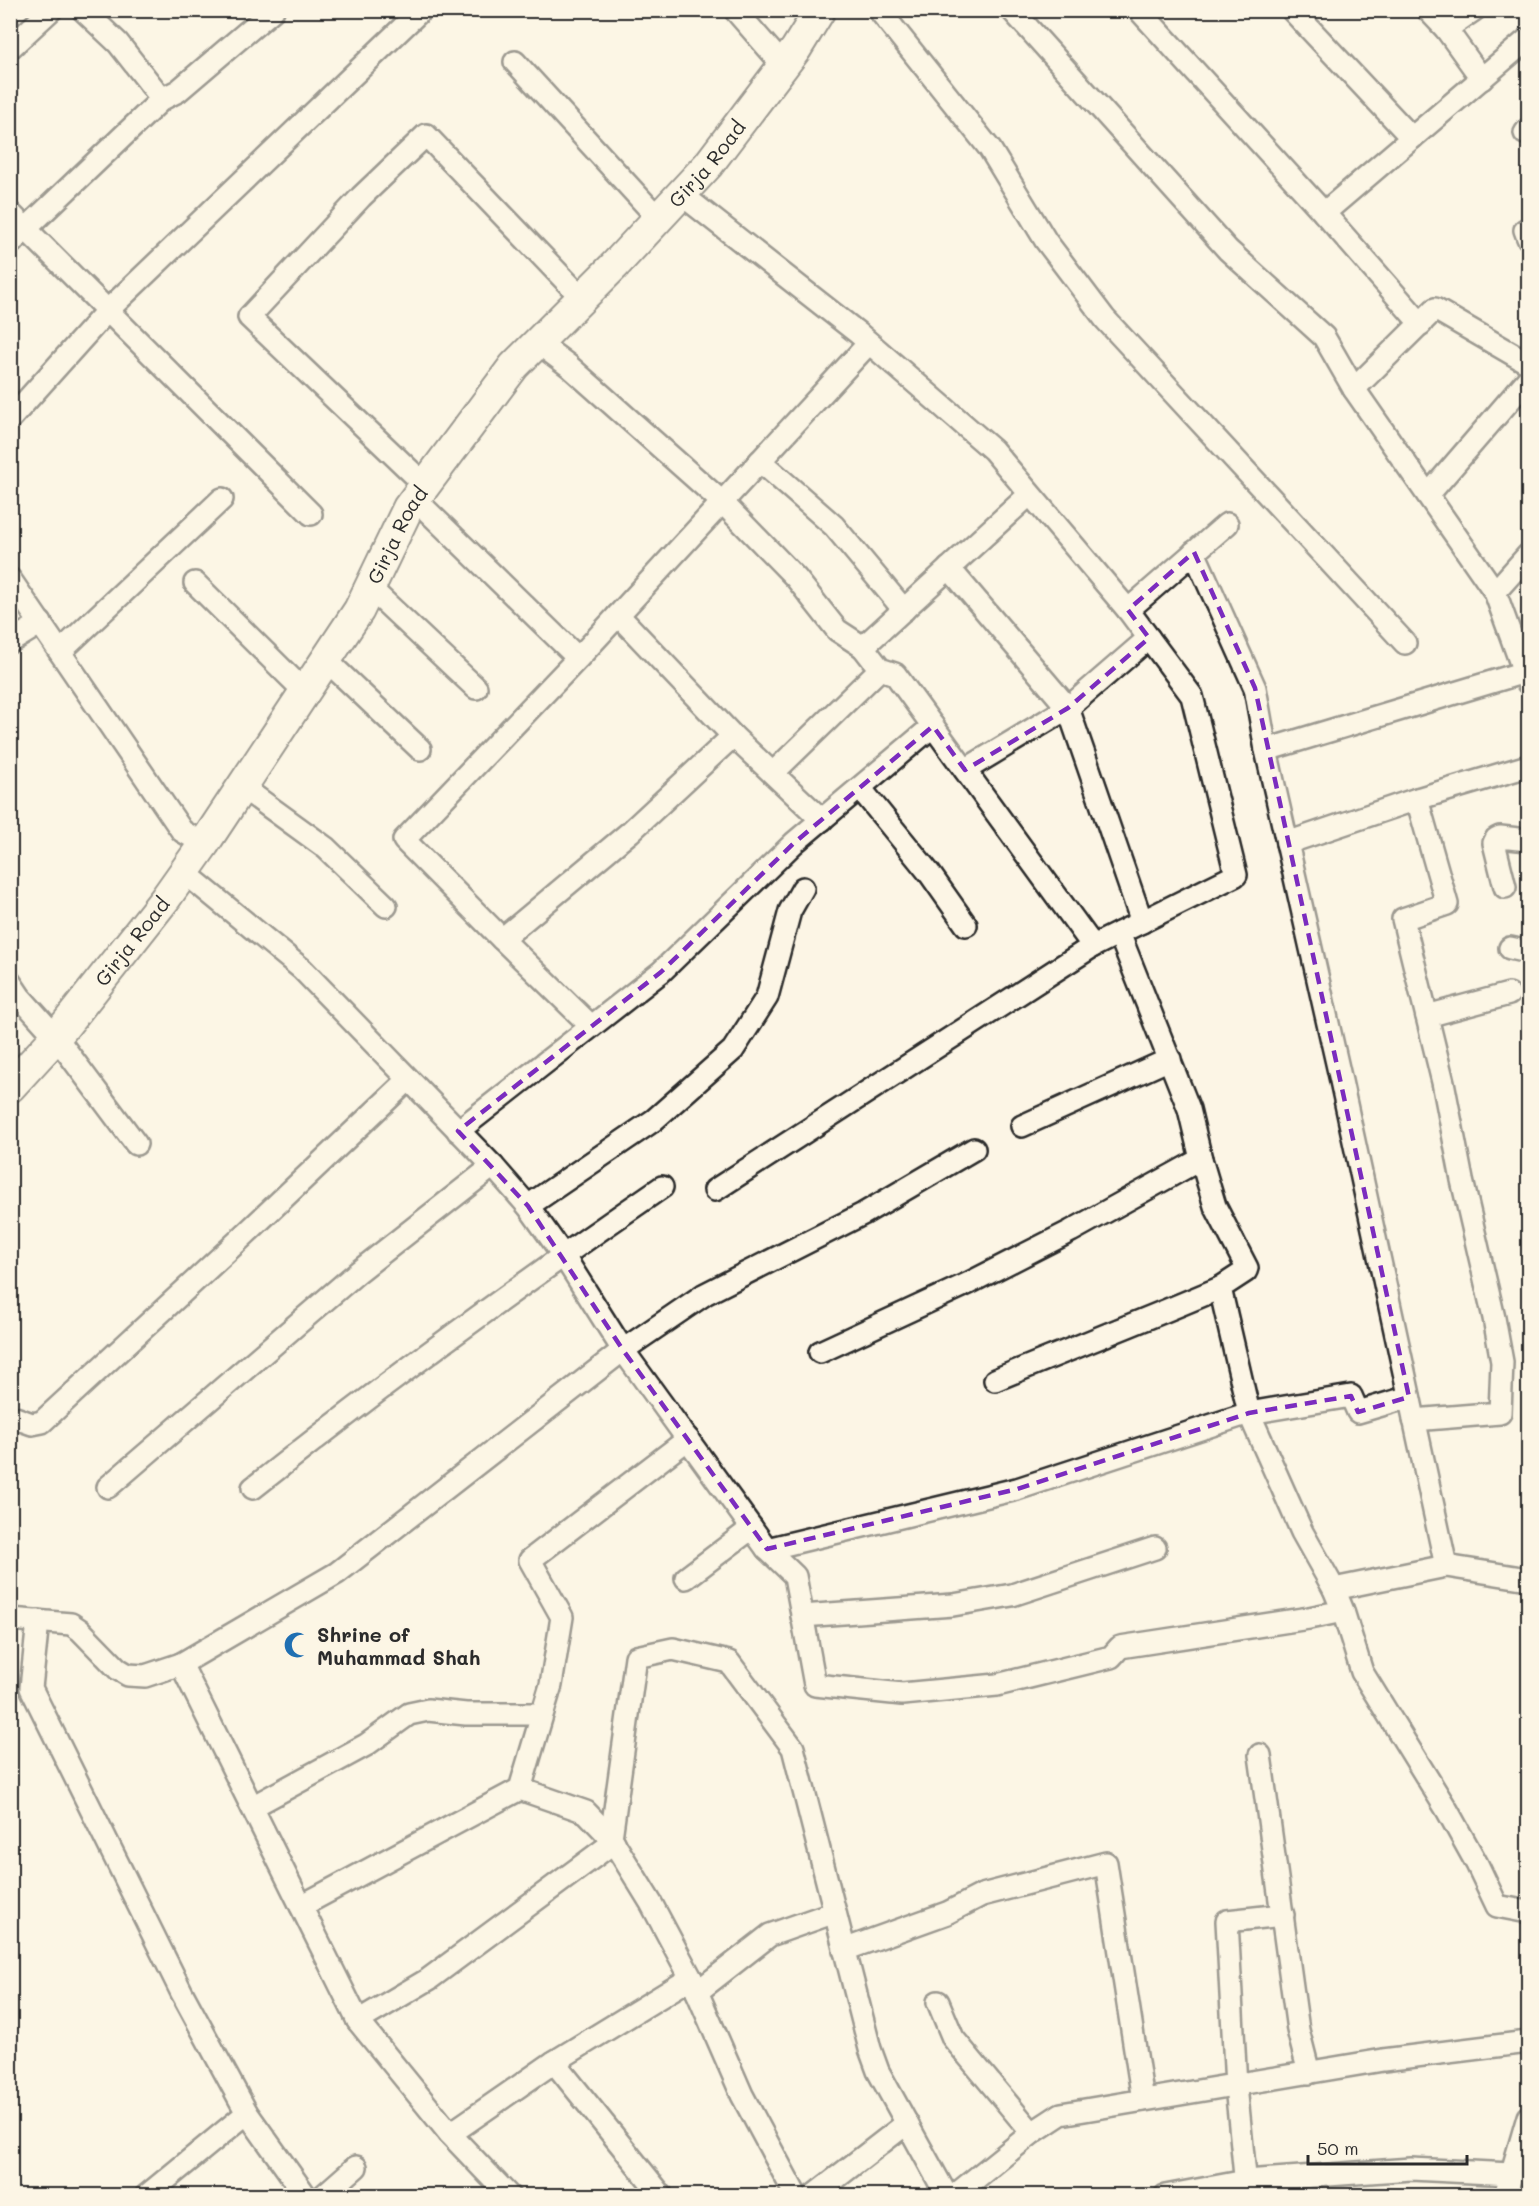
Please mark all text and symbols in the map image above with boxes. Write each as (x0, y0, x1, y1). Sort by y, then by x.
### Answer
street label: Girja Road (662, 114, 751, 213)
street label: Girja Road (361, 481, 433, 588)
street label: Girja Road (88, 891, 175, 991)
place label: Shrine of Muhammad Shah (317, 1621, 480, 1670)
mosque icon: Shrine of Muhammad Shah (282, 1630, 312, 1660)
scale bar (1308, 2128, 1467, 2166)
text: 50 m (1317, 2136, 1359, 2160)

